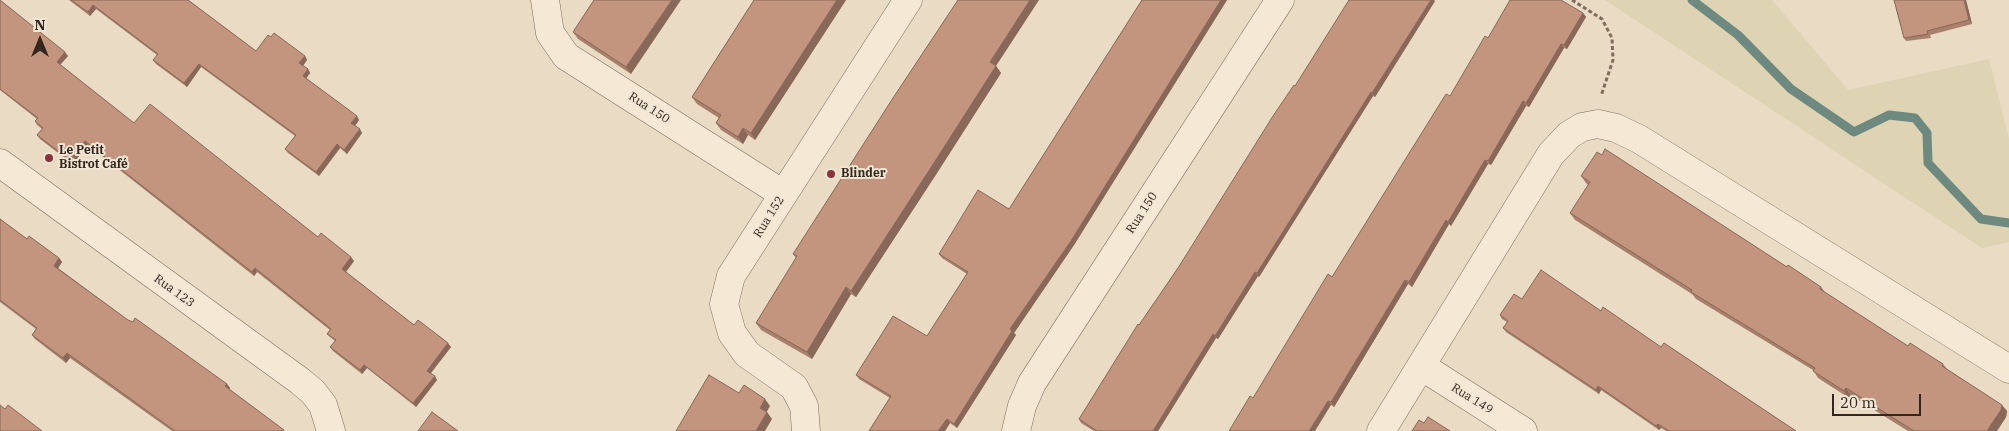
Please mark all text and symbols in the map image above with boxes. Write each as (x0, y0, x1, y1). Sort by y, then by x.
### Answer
north arrow (15, 15, 65, 65)
text: N (34, 16, 46, 34)
street label: Rua 150 (626, 89, 672, 127)
place label: Le Petit Bistrot Café (59, 144, 128, 172)
marker: Le Petit Bistrot Café (43, 152, 55, 164)
place label: Blinder (841, 167, 886, 181)
marker: Blinder (825, 168, 837, 180)
street label: Rua 150 (1123, 190, 1161, 236)
street label: Rua 152 (751, 194, 787, 240)
street label: Rua 123 (151, 272, 197, 310)
street label: Rua 149 (1449, 381, 1495, 417)
scale bar (1834, 384, 1923, 416)
text: 20 m (1840, 393, 1876, 412)

